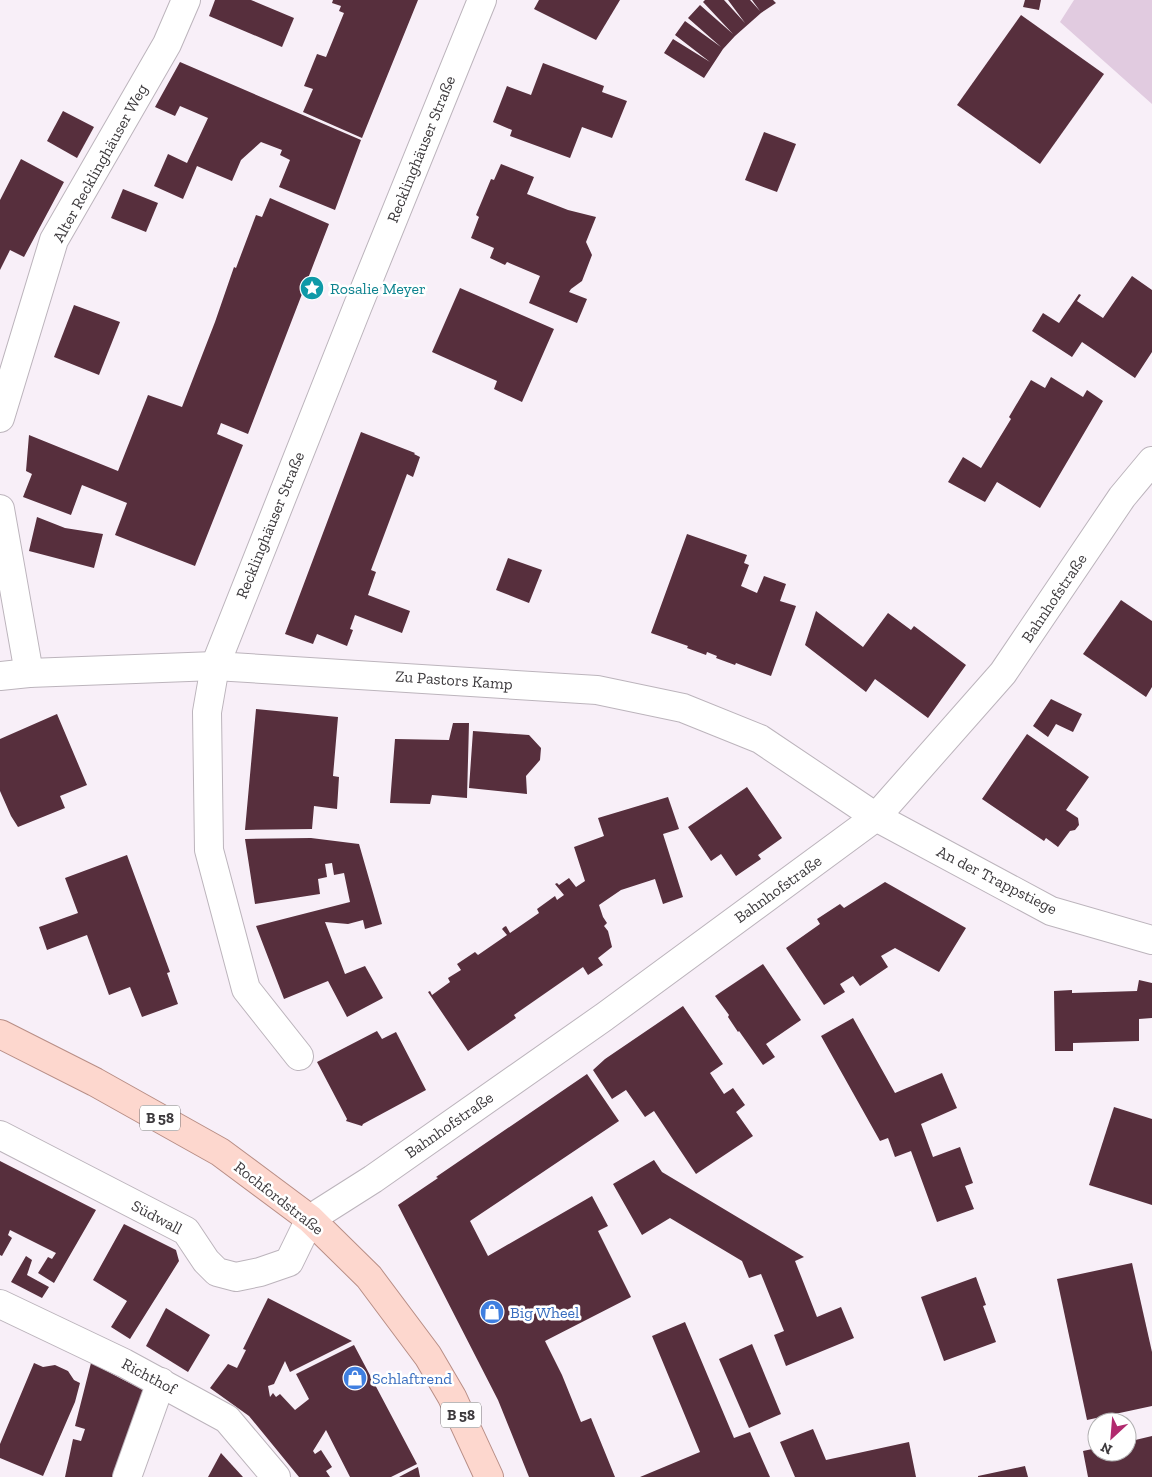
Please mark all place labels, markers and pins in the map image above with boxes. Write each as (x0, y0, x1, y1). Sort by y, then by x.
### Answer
place icon: Rosalie Meyer (299, 275, 325, 301)
place label: Rosalie Meyer (330, 279, 426, 298)
shop icon: Big Wheel (479, 1299, 505, 1325)
place label: Big Wheel (510, 1303, 579, 1322)
shop icon: Schlaftrend (342, 1365, 368, 1391)
place label: Schlaftrend (372, 1369, 452, 1388)

